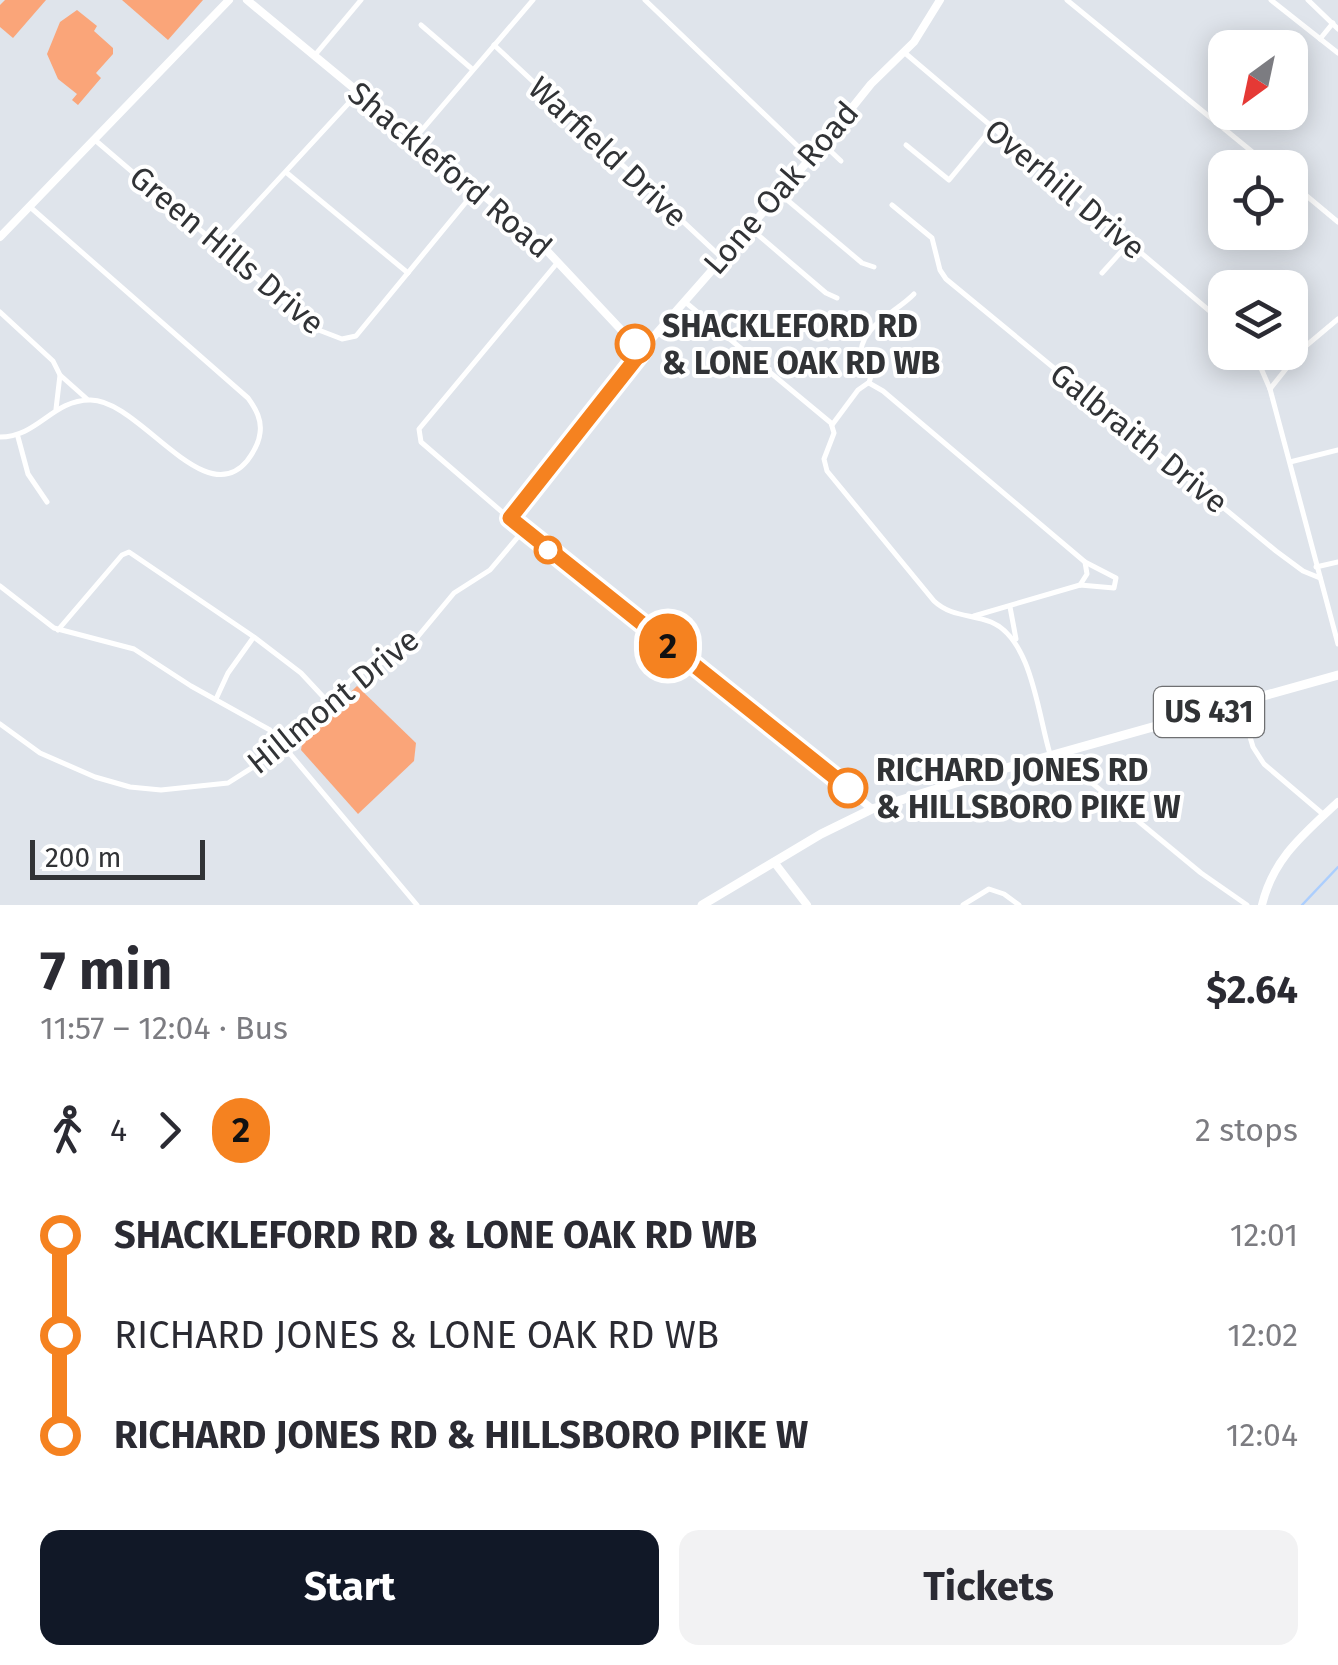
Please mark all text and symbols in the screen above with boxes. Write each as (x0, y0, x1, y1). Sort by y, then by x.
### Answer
north arrow (1208, 30, 1308, 130)
map controls (1208, 30, 1308, 370)
street label: Warfield Drive (521, 69, 695, 235)
street label: Shackleford Road (341, 74, 559, 266)
street label: Lone Oak Road (696, 94, 866, 282)
street label: Overhill Drive (977, 111, 1153, 267)
button: locate (1208, 150, 1308, 250)
street label: Green Hills Drive (122, 158, 332, 342)
button: layers (1208, 270, 1308, 370)
place label: SHACKLEFORD RD & LONE OAK RD WB (662, 307, 940, 382)
marker: SHACKLEFORD RD & LONE OAK RD WB (616, 325, 654, 363)
street label: Galbraith Drive (1043, 355, 1235, 521)
unlabelled marker (535, 537, 561, 563)
line badge: 2 (636, 614, 700, 678)
street label: Hillmont Drive (240, 620, 426, 782)
text: 2 (659, 625, 677, 667)
road number: US 431 (1154, 687, 1264, 737)
place label: RICHARD JONES RD & HILLSBORO PIKE W (876, 751, 1181, 826)
marker: RICHARD JONES RD & HILLSBORO PIKE W (829, 769, 867, 807)
scale bar (30, 835, 205, 880)
text: 200 m (45, 841, 122, 874)
text: 7 min (40, 938, 173, 1004)
text: $2.64 (1206, 967, 1298, 1013)
text: 11:57 – 12:04 · Bus (40, 1009, 288, 1047)
icon: walk (40, 1103, 95, 1158)
icon: forward (142, 1103, 197, 1158)
text: 2 (232, 1109, 250, 1151)
text: 4 (110, 1111, 127, 1149)
text: 2 stops (1195, 1111, 1298, 1149)
text: SHACKLEFORD RD & LONE OAK RD WB (114, 1212, 757, 1258)
text: 12:01 (1230, 1216, 1298, 1254)
text: RICHARD JONES & LONE OAK RD WB (114, 1312, 719, 1358)
text: 12:02 (1227, 1316, 1298, 1354)
text: RICHARD JONES RD & HILLSBORO PIKE W (114, 1412, 808, 1458)
text: 12:04 (1226, 1416, 1298, 1454)
button: Start (40, 1530, 659, 1645)
button: Tickets (679, 1530, 1298, 1645)

